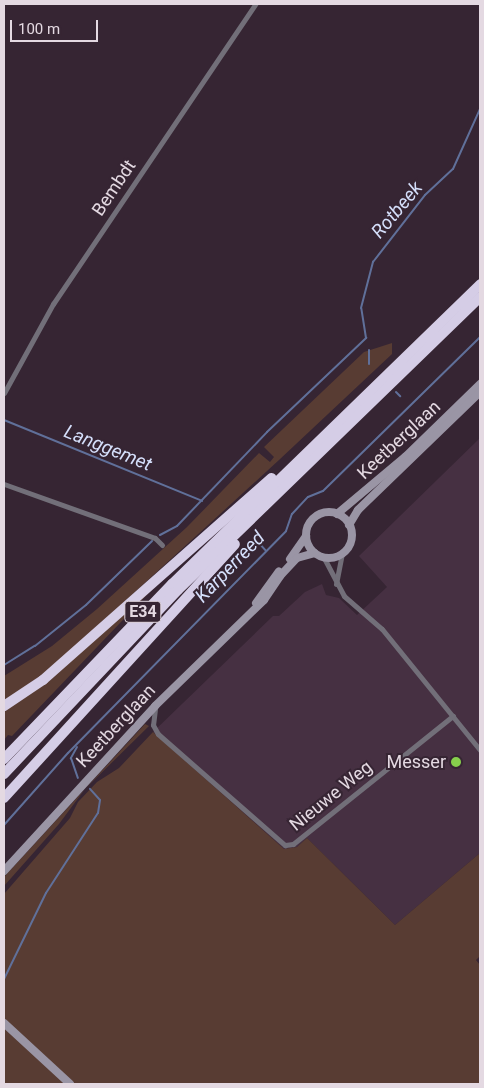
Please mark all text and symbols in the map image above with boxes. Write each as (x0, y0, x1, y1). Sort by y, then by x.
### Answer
scale bar (12, 10, 100, 42)
text: 100 m (18, 20, 60, 38)
street label: Bembdt (88, 156, 140, 220)
water label: Rotbeek (367, 177, 427, 243)
street label: Keetberglaan (353, 396, 445, 484)
water label: Langgemet (61, 420, 155, 476)
water label: Karperreed (190, 527, 270, 607)
road number: E34 (124, 598, 162, 626)
street label: Keetberglaan (72, 680, 160, 772)
place label: Messer (387, 751, 446, 773)
street label: Nieuwe Weg (286, 756, 376, 836)
marker: Messer (450, 756, 462, 768)

